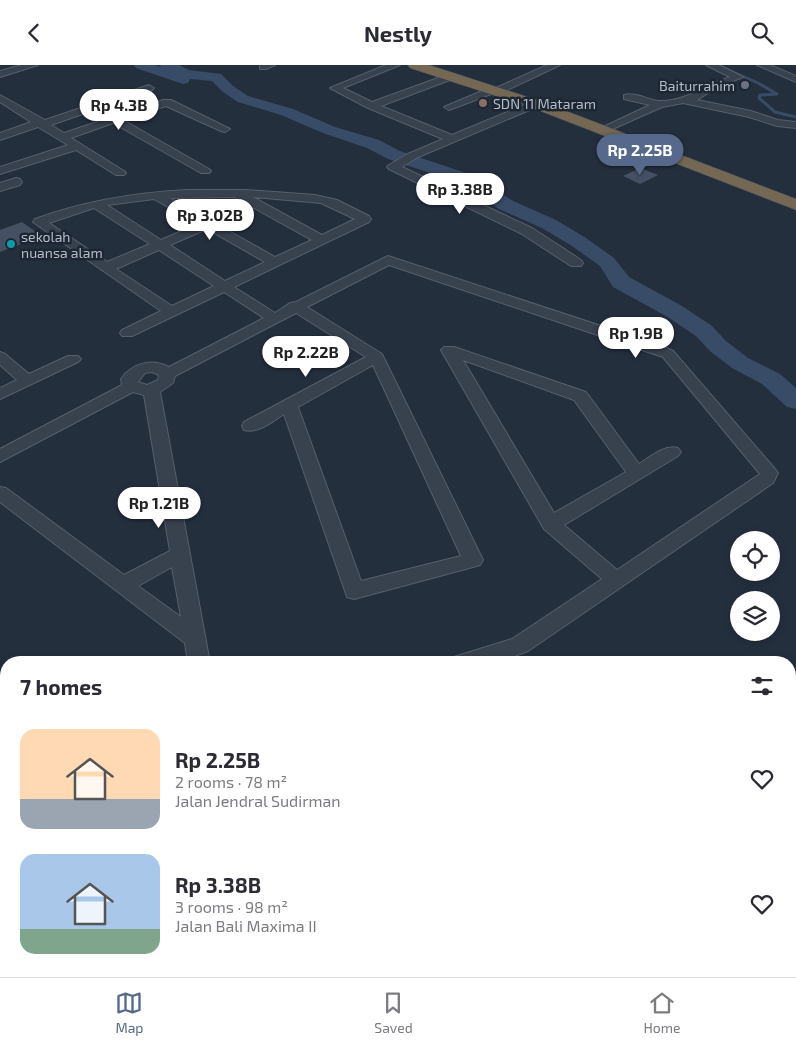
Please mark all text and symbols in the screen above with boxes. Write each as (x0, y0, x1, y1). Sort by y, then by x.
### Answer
icon: back (20, 19, 48, 47)
icon: search (748, 19, 776, 47)
text: Nestly (364, 20, 432, 46)
place label: Baiturrahim (659, 77, 735, 94)
marker: Baiturrahim (739, 79, 751, 91)
pin: Rp 4.3B (73, 88, 165, 131)
text: Rp 4.3B (91, 95, 147, 114)
place label: SDN 11 Mataram (493, 95, 596, 112)
marker: SDN 11 Mataram (477, 97, 489, 109)
pin: Rp 2.25B (588, 133, 692, 176)
text: Rp 2.25B (608, 140, 672, 159)
pin: Rp 3.38B (408, 173, 512, 215)
text: Rp 3.38B (427, 179, 493, 198)
pin: Rp 3.02B (158, 199, 262, 241)
text: Rp 3.02B (177, 205, 243, 224)
place label: sekolah nuansa alam (21, 228, 103, 261)
marker: sekolah nuansa alam (5, 238, 17, 250)
pin: Rp 1.9B (590, 317, 682, 359)
text: Rp 1.9B (609, 323, 663, 342)
pin: Rp 2.22B (254, 335, 358, 378)
text: Rp 2.22B (273, 342, 339, 361)
pin: Rp 1.21B (107, 487, 211, 529)
text: Rp 1.21B (129, 493, 189, 512)
map controls (730, 531, 780, 641)
button: locate (730, 531, 780, 581)
button: layers (730, 591, 780, 641)
icon: filters (748, 672, 776, 700)
text: 7 homes (20, 674, 102, 699)
text: Rp 2.25B (175, 747, 260, 772)
icon: home (60, 749, 120, 809)
icon: heart (748, 765, 776, 793)
text: 2 rooms · 78 m² (175, 772, 287, 791)
text: Jalan Jendral Sudirman (175, 791, 341, 810)
text: Rp 3.38B (175, 872, 261, 897)
icon: home (60, 874, 120, 934)
icon: heart (748, 890, 776, 918)
text: 3 rooms · 98 m² (175, 897, 288, 916)
text: Jalan Bali Maxima II (175, 916, 317, 935)
tab: Map (115, 989, 143, 1036)
tab: Saved (374, 989, 413, 1036)
tab: Home (644, 989, 681, 1036)

